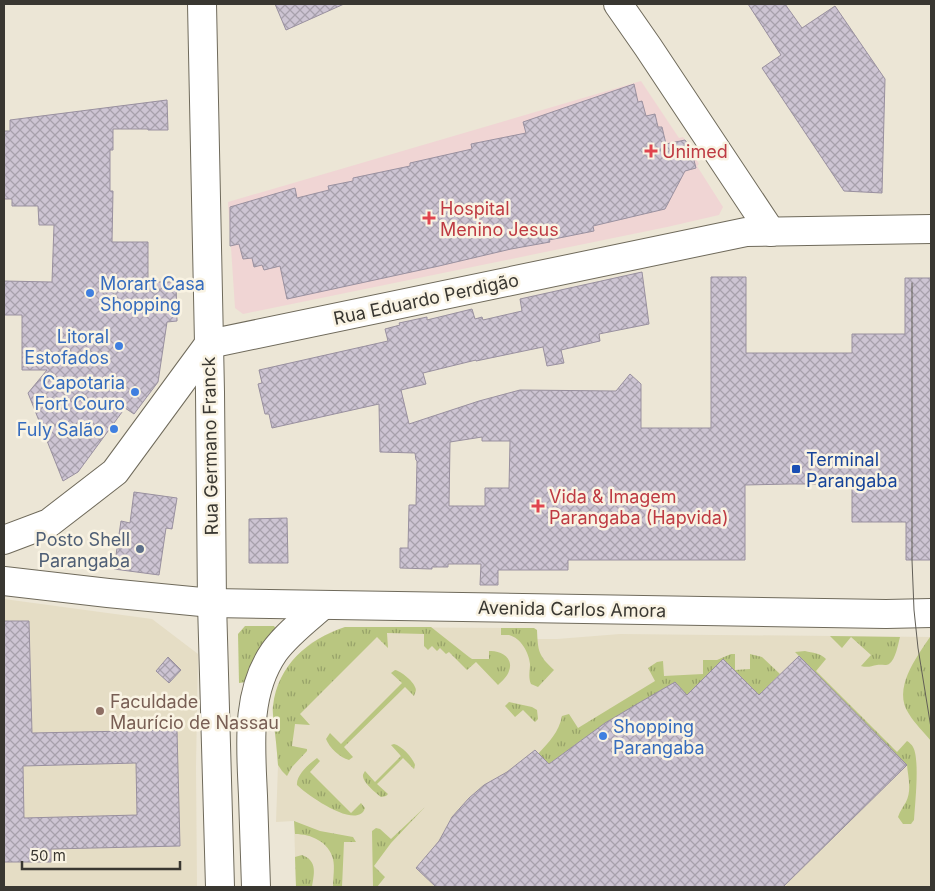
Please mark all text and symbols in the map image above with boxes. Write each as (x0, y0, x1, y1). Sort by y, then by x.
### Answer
place label: Unimed (662, 141, 728, 162)
marker: Unimed (644, 144, 658, 158)
place label: Hospital Menino Jesus (440, 198, 559, 240)
marker: Hospital Menino Jesus (422, 211, 436, 225)
street label: Rua Eduardo Perdigão (331, 269, 521, 329)
place label: Morart Casa Shopping (100, 273, 205, 315)
marker: Morart Casa Shopping (84, 287, 96, 299)
place label: Litoral Estofados (24, 326, 109, 368)
marker: Litoral Estofados (113, 340, 125, 352)
street label: Rua Germano Franck (198, 356, 222, 535)
place label: Capotaria Fort Couro (34, 372, 125, 414)
marker: Capotaria Fort Couro (129, 386, 141, 398)
place label: Fuly Salão (17, 419, 104, 440)
marker: Fuly Salão (108, 423, 120, 435)
place label: Terminal Parangaba (806, 449, 898, 491)
marker: Terminal Parangaba (790, 463, 802, 475)
place label: Vida & Imagem Parangaba (Hapvida) (549, 486, 729, 528)
marker: Vida & Imagem Parangaba (Hapvida) (531, 499, 545, 513)
place label: Posto Shell Parangaba (35, 529, 130, 571)
marker: Posto Shell Parangaba (134, 543, 146, 555)
street label: Avenida Carlos Amora (478, 597, 666, 621)
place label: Faculdade Maurício de Nassau (110, 691, 279, 733)
marker: Faculdade Maurício de Nassau (94, 705, 106, 717)
place label: Shopping Parangaba (613, 716, 705, 758)
marker: Shopping Parangaba (597, 730, 609, 742)
scale bar (22, 838, 180, 870)
text: 50 m (30, 846, 66, 865)

